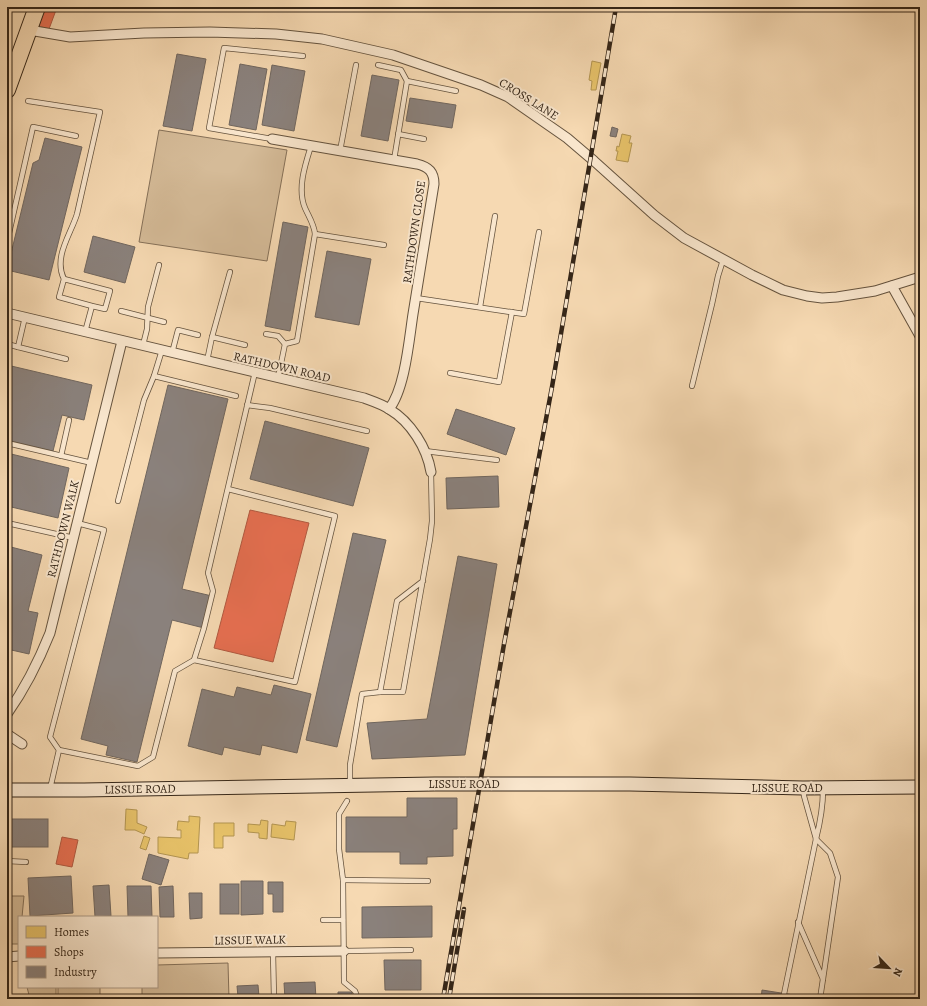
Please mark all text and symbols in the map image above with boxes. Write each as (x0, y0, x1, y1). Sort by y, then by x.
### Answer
street label: CROSS LANE (496, 74, 562, 124)
street label: RATHDOWN CLOSE (399, 180, 429, 284)
street label: RATHDOWN ROAD (232, 348, 332, 386)
street label: RATHDOWN WALK (43, 478, 83, 579)
street label: LISSUE ROAD (428, 776, 500, 792)
street label: LISSUE ROAD (104, 780, 176, 798)
street label: LISSUE ROAD (751, 780, 823, 796)
legend (18, 916, 158, 988)
text: Homes (54, 924, 89, 940)
street label: LISSUE WALK (214, 931, 286, 949)
text: Shops (54, 944, 84, 960)
north arrow (869, 948, 909, 988)
text: Industry (54, 964, 97, 980)
text: N (889, 965, 906, 979)

